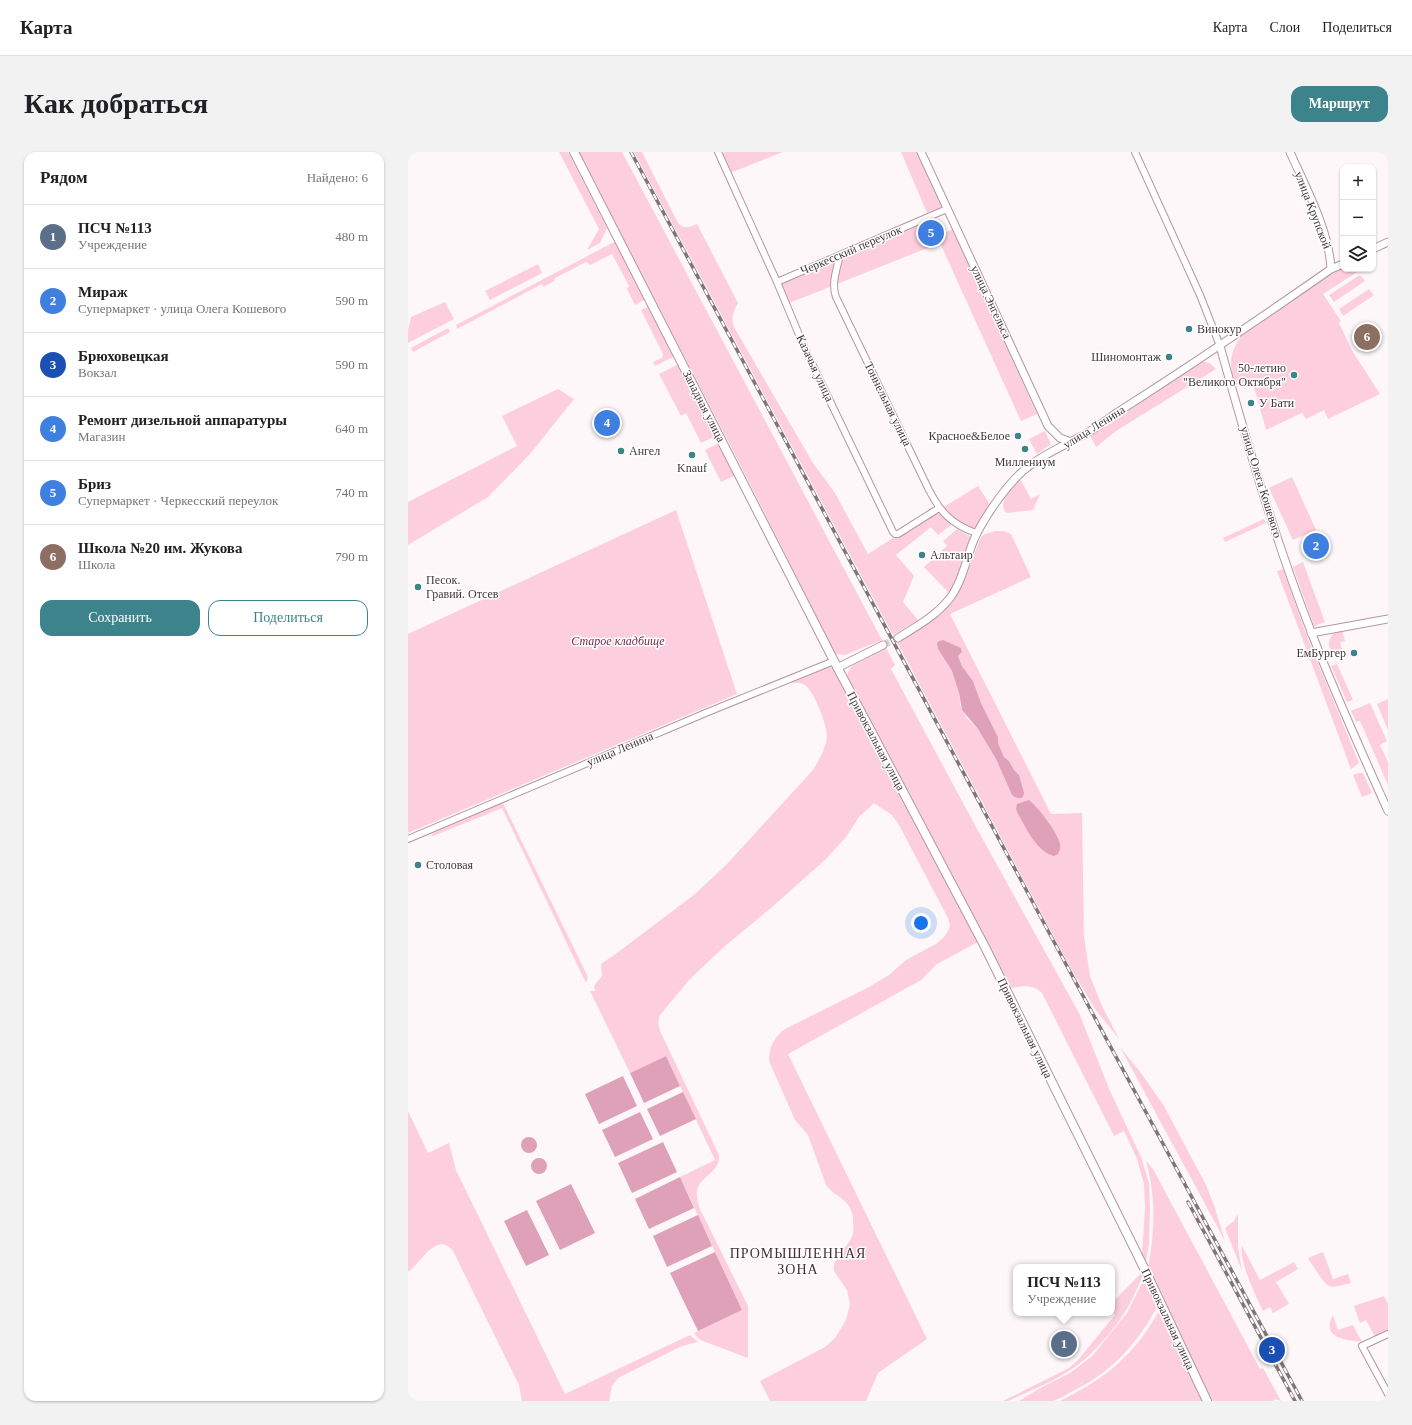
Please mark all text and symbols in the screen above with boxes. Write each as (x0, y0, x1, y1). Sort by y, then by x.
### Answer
text: Карта (20, 17, 72, 38)
text: Карта (1213, 20, 1247, 35)
text: Слои (1269, 20, 1300, 35)
text: Поделиться (1322, 20, 1392, 35)
button: Маршрут (1291, 86, 1388, 122)
text: Как добраться (24, 88, 208, 119)
map controls (1340, 164, 1376, 272)
button: + (1340, 164, 1376, 200)
text: Рядом (40, 168, 88, 187)
street label: улица Крупской (1292, 169, 1334, 251)
text: Найдено: 6 (307, 170, 368, 185)
button: − (1340, 200, 1376, 236)
pin: 5 (918, 218, 944, 248)
text: ПСЧ №113 (78, 220, 152, 236)
street label: Черкесский переулок (798, 222, 904, 278)
text: 1 (50, 229, 56, 244)
text: 480 m (335, 229, 368, 244)
button: layers (1340, 236, 1376, 272)
text: Учреждение (78, 237, 147, 252)
street label: улица Энгельса (968, 263, 1014, 342)
text: Мираж (78, 284, 128, 300)
text: 2 (50, 293, 56, 308)
text: 590 m (335, 293, 368, 308)
text: Супермаркет · улица Олега Кошевого (78, 301, 286, 316)
place label: Винокур (1197, 322, 1242, 336)
pin: 6 (1354, 322, 1380, 352)
marker: Винокур (1184, 324, 1194, 334)
street label: Казачья улица (793, 332, 837, 404)
text: Брюховецкая (78, 348, 169, 364)
place label: Шиномонтаж (1091, 350, 1162, 364)
marker: Шиномонтаж (1164, 352, 1174, 362)
text: 3 (50, 357, 56, 372)
text: 590 m (335, 357, 368, 372)
street label: Тоннельная улица (862, 360, 915, 449)
place label: 50-летию "Великого Октября" (1183, 361, 1286, 389)
text: Вокзал (78, 365, 117, 380)
street label: Западная улица (680, 368, 728, 445)
marker: 50-летию "Великого Октября" (1289, 370, 1299, 380)
place label: У Бати (1259, 396, 1295, 410)
marker: У Бати (1246, 398, 1256, 408)
street label: улица Ленина (1060, 402, 1128, 452)
pin: 4 (594, 408, 620, 438)
text: Ремонт дизельной аппаратуры (78, 412, 287, 428)
text: 4 (50, 421, 56, 436)
text: 640 m (335, 421, 368, 436)
street label: улица Олега Кошевого (1237, 424, 1285, 540)
text: Магазин (78, 429, 125, 444)
place label: Красное&Белое (928, 429, 1010, 443)
marker: Красное&Белое (1013, 431, 1023, 441)
place label: Ангел (629, 444, 660, 458)
marker: Миллениум (1020, 444, 1030, 454)
marker: Ангел (616, 446, 626, 456)
marker: Knauf (687, 450, 697, 460)
place label: Миллениум (995, 455, 1056, 469)
place label: Knauf (677, 461, 707, 475)
text: Бриз (78, 476, 111, 492)
text: 5 (50, 485, 56, 500)
text: 740 m (335, 485, 368, 500)
text: Супермаркет · Черкесский переулок (78, 493, 278, 508)
pin: 2 (1303, 531, 1329, 561)
text: Школа №20 им. Жукова (78, 540, 242, 556)
place label: Альтаир (930, 548, 973, 562)
text: 6 (50, 549, 56, 564)
text: 790 m (335, 549, 368, 564)
marker: Альтаир (917, 550, 927, 560)
text: Школа (78, 557, 115, 572)
place label: Песок. Гравий. Отсев (426, 573, 499, 601)
marker: Песок. Гравий. Отсев (413, 582, 423, 592)
button: Сохранить (40, 600, 200, 636)
button: Поделиться (208, 600, 368, 636)
park label: Старое кладбище (571, 634, 665, 648)
place label: ЕмБургер (1296, 646, 1346, 660)
marker: ЕмБургер (1349, 648, 1359, 658)
street label: Привокзальная улица (844, 689, 908, 793)
street label: улица Ленина (585, 729, 656, 769)
place label: Столовая (426, 858, 474, 872)
marker: Столовая (413, 860, 423, 870)
your location (911, 913, 931, 933)
street label: Привокзальная улица (995, 976, 1056, 1081)
district label: ПРОМЫШЛЕННАЯ ЗОНА (730, 1246, 866, 1277)
popup (1013, 1264, 1115, 1316)
street label: Привокзальная улица (1138, 1266, 1198, 1372)
text: ПСЧ №113 (1027, 1274, 1101, 1290)
text: Учреждение (1027, 1291, 1096, 1306)
pin: 1 (1051, 1329, 1077, 1359)
pin: 3 (1259, 1335, 1285, 1365)

